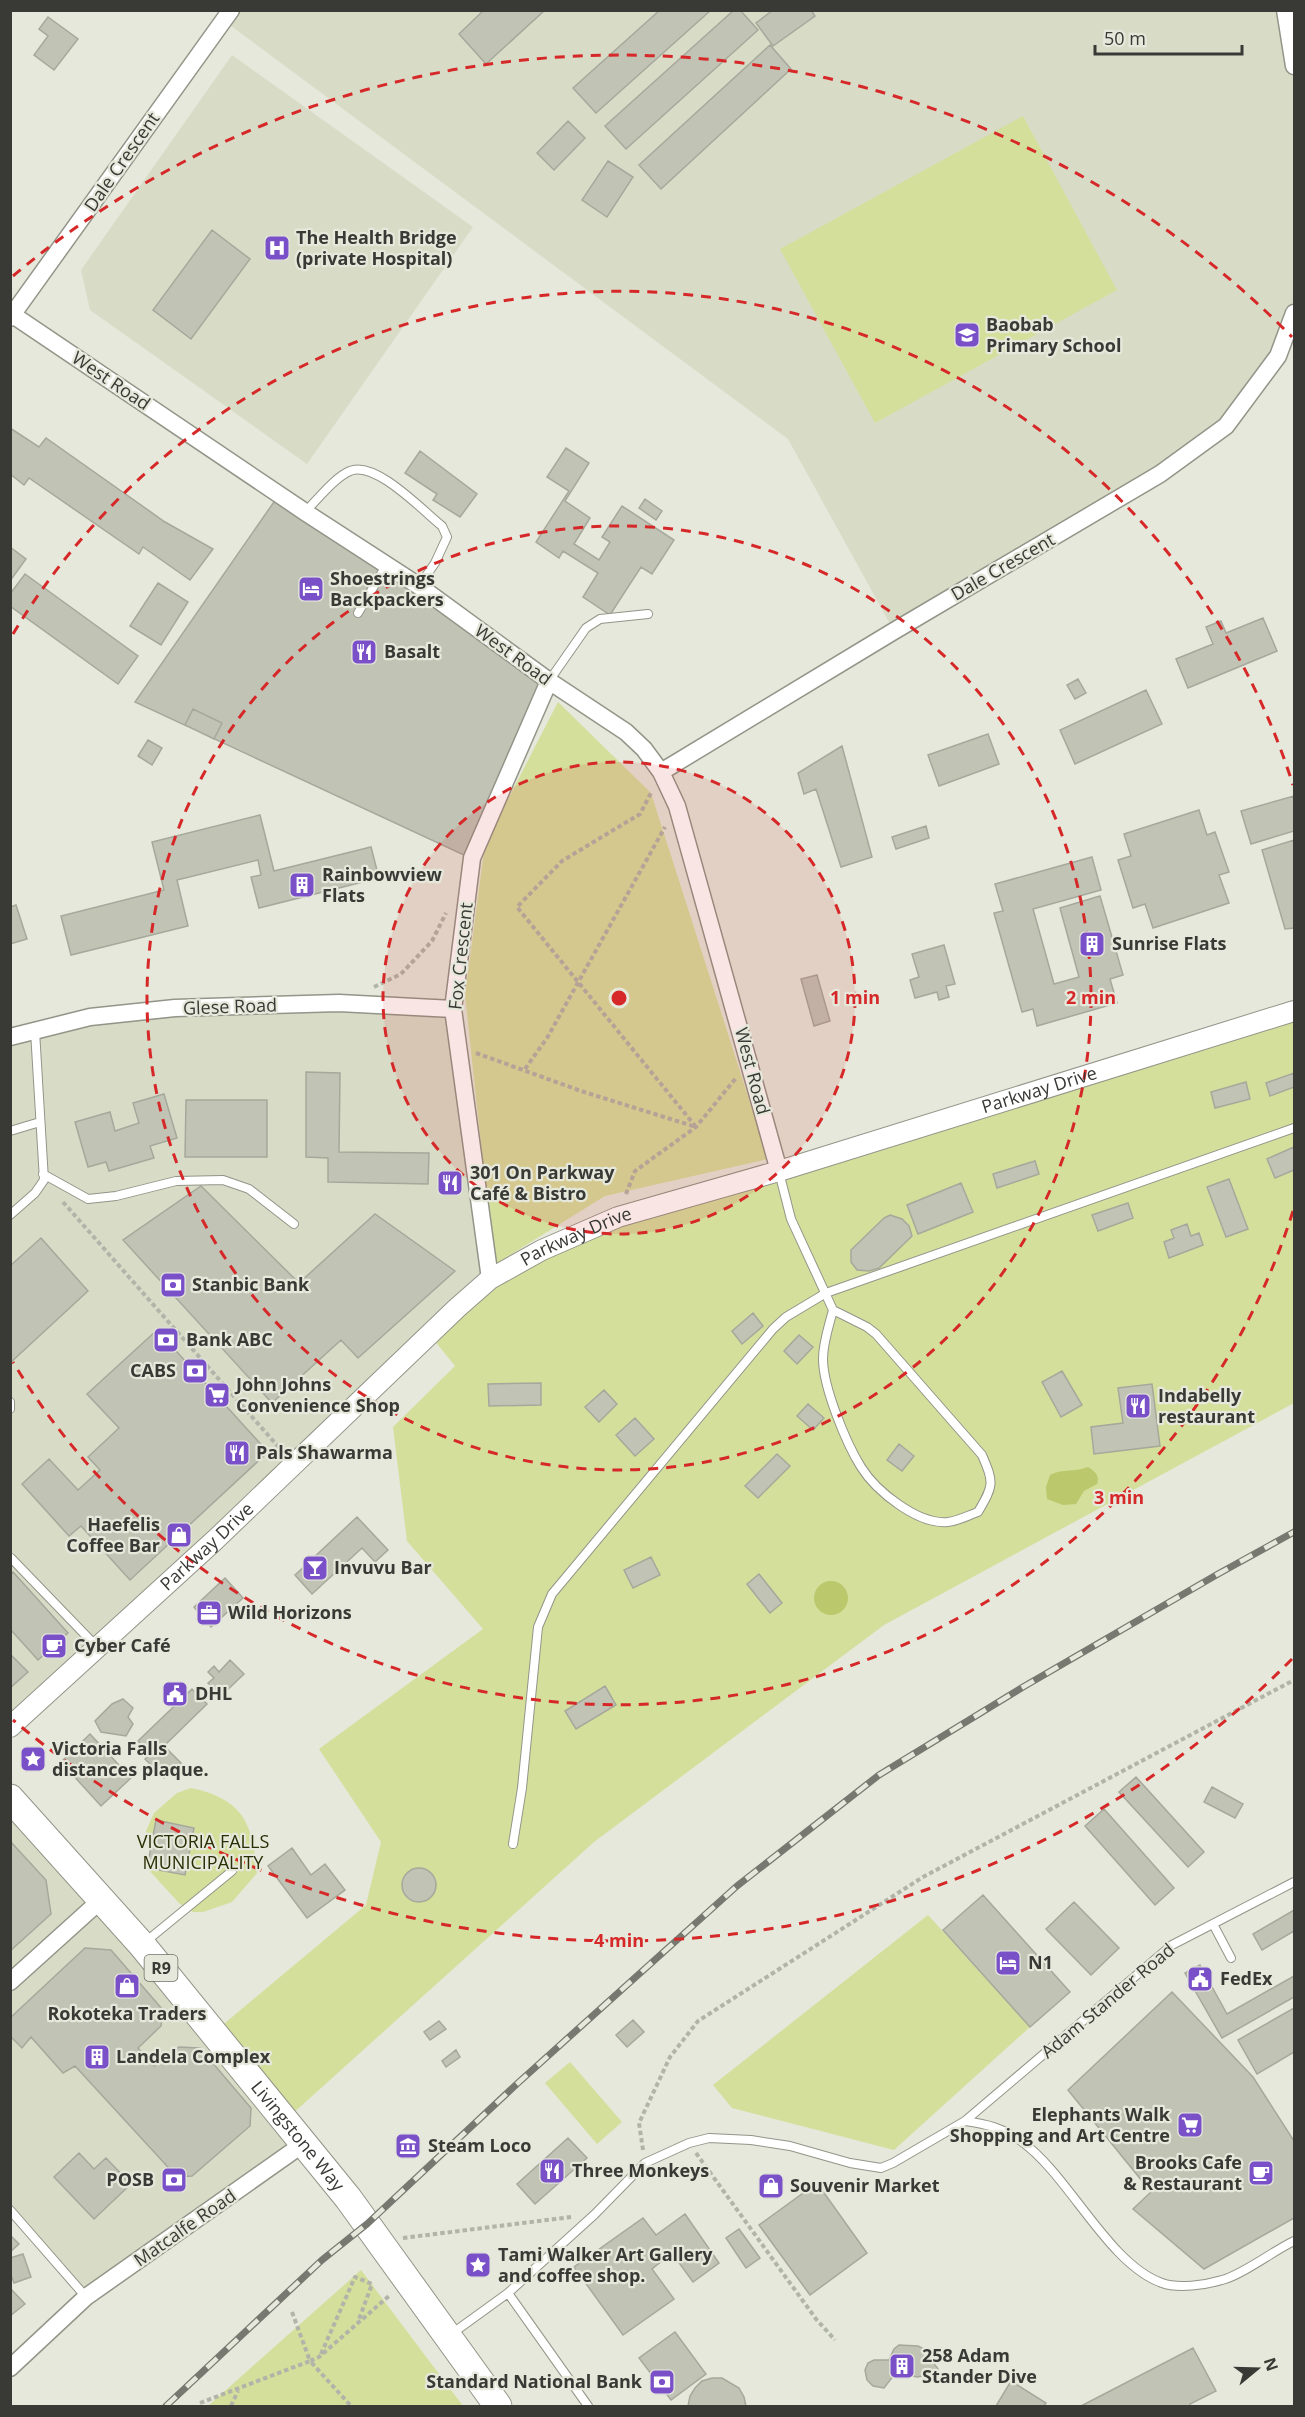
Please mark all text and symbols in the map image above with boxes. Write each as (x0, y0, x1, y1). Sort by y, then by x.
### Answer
scale bar (1095, 18, 1242, 56)
text: 50 m (1104, 26, 1146, 50)
street label: Dale Crescent (78, 107, 164, 216)
place label: The Health Bridge (private Hospital) (296, 225, 457, 270)
hospital icon: The Health Bridge (private Hospital) (262, 233, 292, 263)
place label: Baobab Primary School (986, 312, 1121, 357)
school or university icon: Baobab Primary School (952, 320, 982, 350)
street label: West Road (68, 345, 155, 415)
street label: Dale Crescent (946, 527, 1059, 606)
place label: Shoestrings Backpackers (330, 566, 444, 611)
hotel icon: Shoestrings Backpackers (296, 574, 326, 604)
street label: West Road (470, 618, 557, 690)
restaurant icon: Basalt (349, 637, 379, 667)
place label: Basalt (384, 639, 440, 663)
place label: Rainbowview Flats (322, 862, 442, 907)
building icon: Rainbowview Flats (287, 870, 317, 900)
street label: Fox Crescent (442, 901, 478, 1011)
building icon: Sunrise Flats (1077, 929, 1107, 959)
place label: Sunrise Flats (1112, 931, 1227, 955)
text: 1 min (830, 985, 880, 1009)
text: 2 min (1066, 985, 1116, 1009)
centre of rings (609, 988, 629, 1008)
street label: Glese Road (183, 992, 277, 1020)
street label: West Road (730, 1024, 776, 1117)
street label: Parkway Drive (978, 1060, 1100, 1118)
place label: 301 On Parkway Café & Bistro (470, 1160, 615, 1205)
restaurant icon: 301 On Parkway Café & Bistro (435, 1168, 465, 1198)
street label: Parkway Drive (516, 1201, 634, 1271)
bank icon: Stanbic Bank (158, 1270, 188, 1300)
place label: Stanbic Bank (192, 1272, 310, 1296)
bank icon: Bank ABC (151, 1325, 181, 1355)
place label: Bank ABC (186, 1327, 273, 1351)
bank icon: CABS (180, 1356, 210, 1386)
place label: CABS (130, 1358, 176, 1382)
place label: John Johns Convenience Shop (234, 1372, 400, 1417)
supermarket icon: John Johns Convenience Shop (202, 1380, 232, 1410)
place label: Indabelly restaurant (1158, 1383, 1255, 1428)
restaurant icon: Indabelly restaurant (1123, 1391, 1153, 1421)
restaurant icon: Pals Shawarma (222, 1438, 252, 1468)
place label: Pals Shawarma (256, 1440, 393, 1464)
text: 3 min (1094, 1485, 1144, 1509)
street label: Parkway Drive (154, 1497, 258, 1595)
place label: Haefelis Coffee Bar (66, 1512, 160, 1557)
shop icon: Haefelis Coffee Bar (164, 1520, 194, 1550)
bar icon: Invuvu Bar (300, 1553, 330, 1583)
place label: Invuvu Bar (334, 1555, 432, 1579)
office icon: Wild Horizons (194, 1598, 224, 1628)
place label: Wild Horizons (228, 1600, 352, 1624)
cafe icon: Cyber Café (39, 1631, 69, 1661)
place label: Cyber Café (74, 1633, 171, 1657)
public building icon: DHL (160, 1679, 190, 1709)
place label: DHL (195, 1681, 232, 1705)
place label: Victoria Falls distances plaque. (52, 1736, 209, 1781)
place icon: Victoria Falls distances plaque. (18, 1744, 48, 1774)
park label: VICTORIA FALLS MUNICIPALITY (137, 1829, 269, 1874)
text: 4 min (594, 1928, 644, 1952)
street label: Adam Stander Road (1036, 1937, 1179, 2063)
hotel icon: N1 (993, 1948, 1023, 1978)
place label: N1 (1028, 1950, 1053, 1974)
road number: R9 (144, 1955, 178, 1981)
public building icon: FedEx (1185, 1964, 1215, 1994)
place label: FedEx (1220, 1966, 1273, 1990)
shop icon: Rokoteka Traders (112, 1971, 142, 2001)
place label: Rokoteka Traders (47, 2001, 207, 2025)
building icon: Landela Complex (82, 2042, 112, 2072)
place label: Landela Complex (116, 2044, 271, 2068)
street label: Livingstone Way (246, 2075, 351, 2196)
place label: Elephants Walk Shopping and Art Centre (950, 2102, 1171, 2147)
supermarket icon: Elephants Walk Shopping and Art Centre (1175, 2110, 1205, 2140)
museum icon: Steam Loco (393, 2131, 423, 2161)
place label: Steam Loco (428, 2133, 531, 2157)
place label: Brooks Cafe & Restaurant (1123, 2150, 1242, 2195)
restaurant icon: Three Monkeys (537, 2156, 567, 2186)
place label: Three Monkeys (572, 2158, 709, 2182)
cafe icon: Brooks Cafe & Restaurant (1246, 2158, 1276, 2188)
bank icon: POSB (159, 2165, 189, 2195)
place label: POSB (106, 2167, 154, 2191)
shop icon: Souvenir Market (756, 2171, 786, 2201)
place label: Souvenir Market (790, 2173, 940, 2197)
street label: Matcalfe Road (129, 2183, 240, 2271)
place label: Tami Walker Art Gallery and coffee shop. (498, 2242, 713, 2287)
place icon: Tami Walker Art Gallery and coffee shop. (463, 2250, 493, 2280)
north arrow (1227, 2339, 1287, 2399)
place label: 258 Adam Stander Dive (922, 2343, 1037, 2388)
building icon: 258 Adam Stander Dive (887, 2351, 917, 2381)
text: N (1259, 2354, 1284, 2374)
bank icon: Standard National Bank (647, 2367, 677, 2397)
place label: Standard National Bank (426, 2369, 643, 2393)

